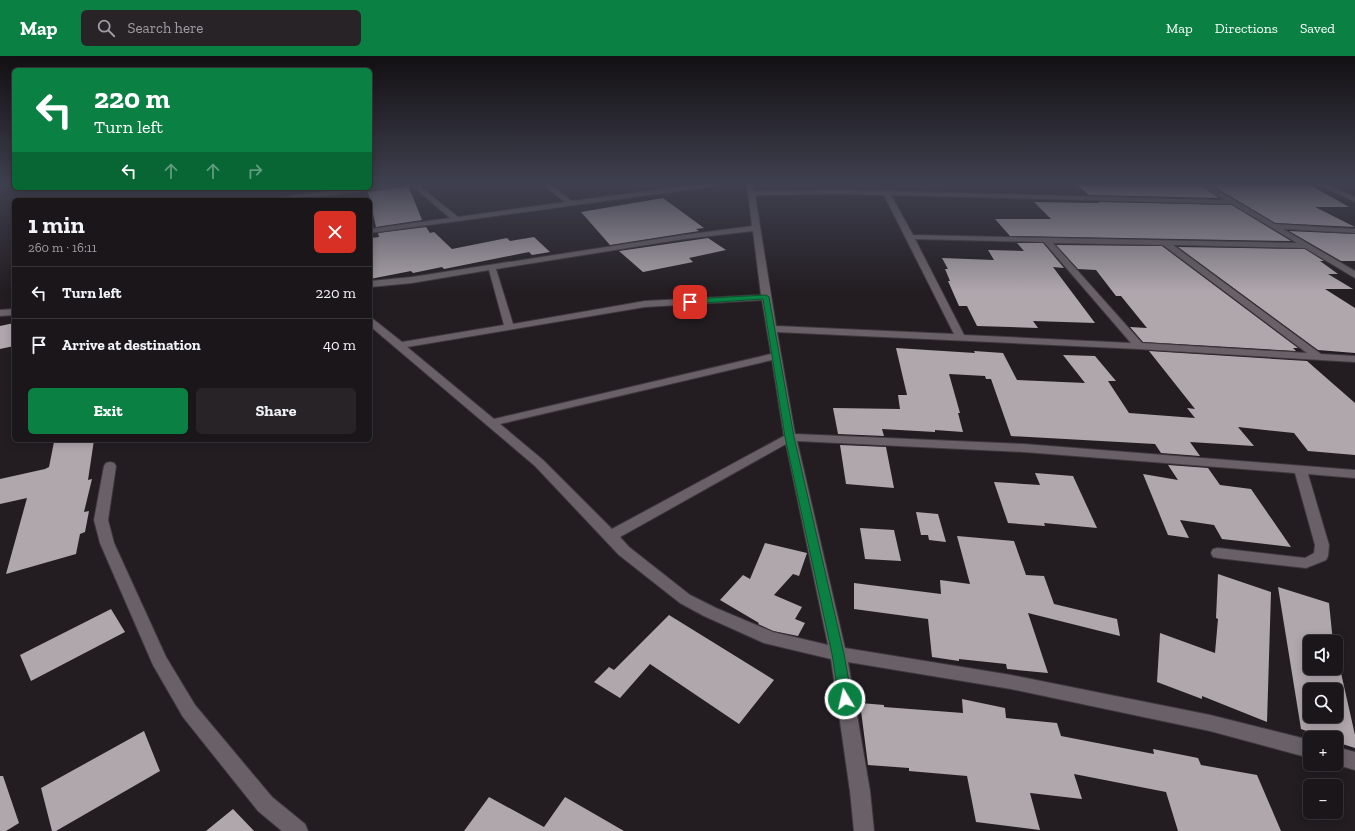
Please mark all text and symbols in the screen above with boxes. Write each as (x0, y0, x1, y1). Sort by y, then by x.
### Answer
search box (81, 10, 361, 46)
text: Map (20, 17, 57, 40)
icon: search (95, 17, 117, 39)
text: Search here (127, 19, 203, 37)
text: Map (1166, 20, 1193, 37)
text: Directions (1215, 20, 1278, 37)
text: Saved (1300, 20, 1335, 37)
text: 220 m (94, 82, 170, 115)
icon: left (28, 84, 80, 136)
text: Turn left (94, 116, 163, 138)
icon: left (118, 160, 140, 182)
icon: ahead (160, 160, 182, 182)
icon: ahead (202, 160, 224, 182)
icon: right (244, 160, 266, 182)
text: 1 min (28, 210, 85, 239)
button: close (314, 211, 356, 253)
text: 260 m · 16:11 (28, 240, 97, 255)
icon: left (28, 282, 50, 304)
text: Turn left (62, 284, 122, 302)
text: 220 m (316, 284, 356, 302)
pin (673, 285, 707, 319)
icon: arrive (679, 291, 701, 313)
icon: arrive (28, 334, 50, 356)
text: Arrive at destination (62, 336, 201, 354)
text: 40 m (323, 336, 356, 354)
button: Exit (28, 388, 188, 434)
button: Share (196, 388, 356, 434)
map controls (1303, 635, 1343, 819)
button: sound (1303, 635, 1343, 675)
position arrow (824, 678, 866, 720)
button: search (1303, 683, 1343, 723)
button: + (1303, 731, 1343, 771)
button: − (1303, 779, 1343, 819)

